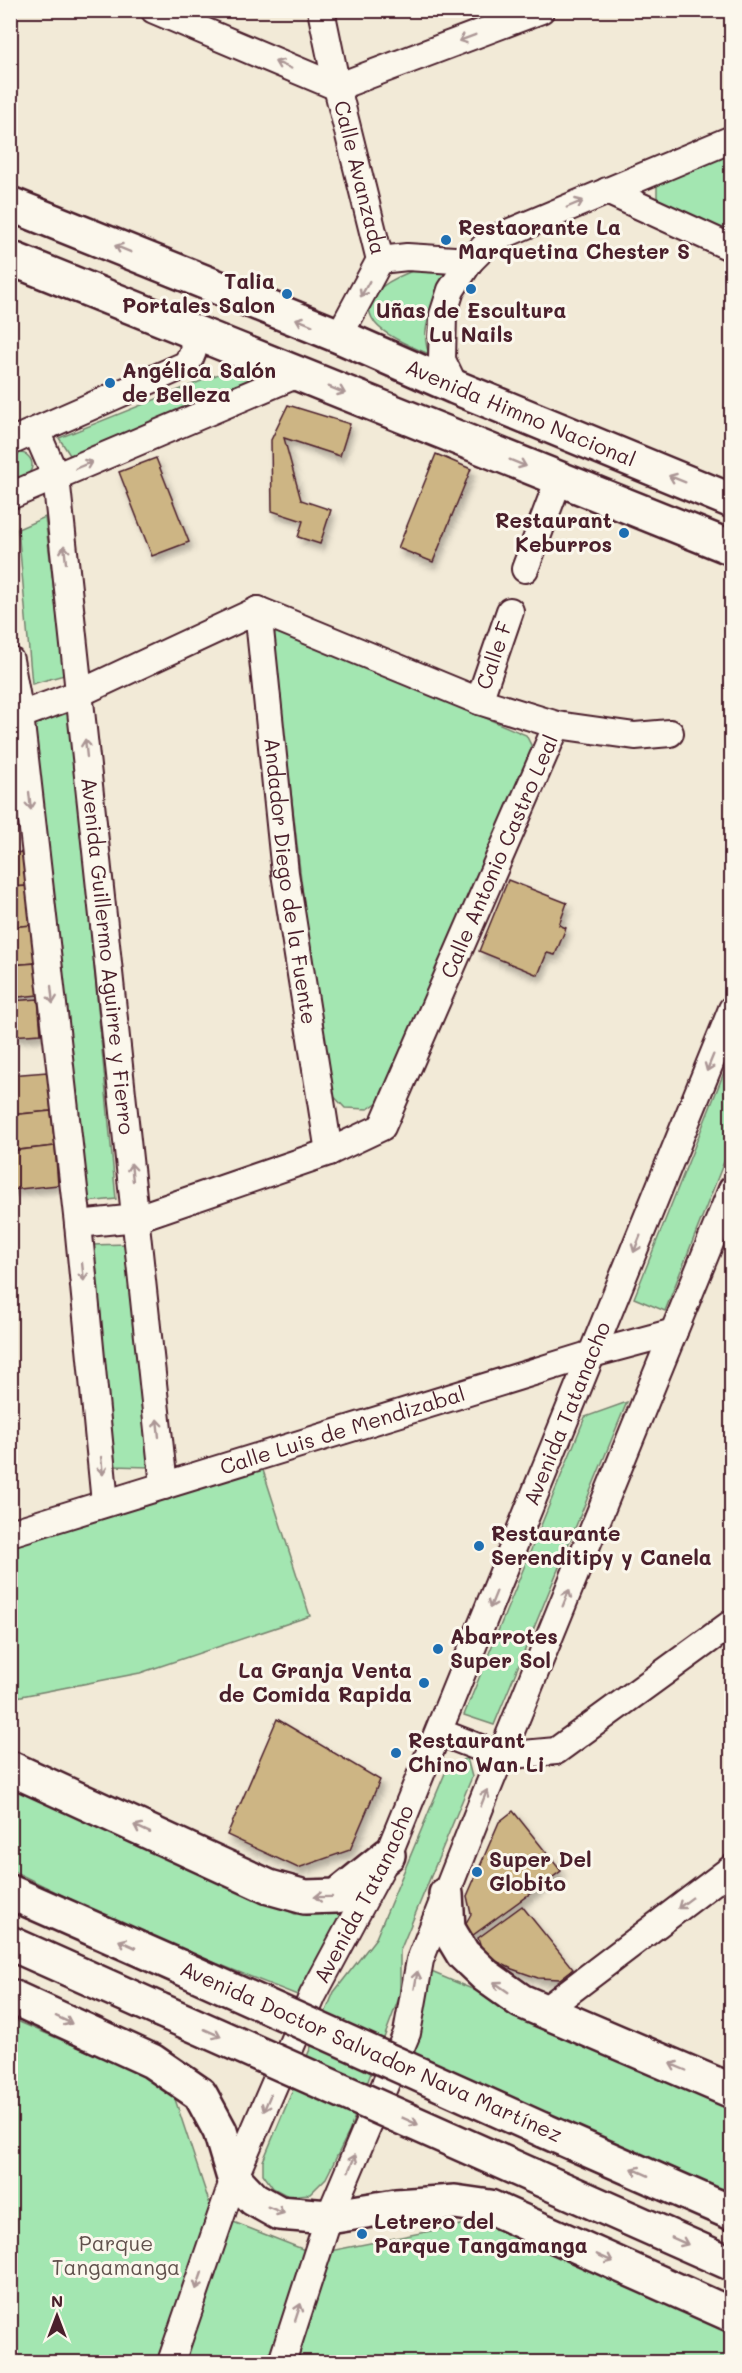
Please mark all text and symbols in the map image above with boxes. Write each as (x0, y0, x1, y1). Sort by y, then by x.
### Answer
one-way arrow (458, 34, 477, 45)
one-way arrow (274, 59, 293, 70)
street label: Calle Avanzada (329, 97, 393, 257)
one-way arrow (566, 198, 584, 209)
place label: Restaorante La Marquetina Chester S (458, 213, 690, 264)
marker: Restaorante La Marquetina Chester S (439, 233, 453, 247)
one-way arrow (114, 243, 133, 254)
place label: Talia Portales Salon (122, 267, 275, 318)
one-way arrow (359, 280, 371, 297)
marker: Uñas de Escultura Lu Nails (464, 282, 478, 296)
marker: Talia Portales Salon (280, 287, 294, 301)
place label: Uñas de Escultura Lu Nails (376, 296, 566, 347)
one-way arrow (295, 316, 314, 327)
street label: Avenida Himno Nacional (402, 352, 640, 472)
place label: Angélica Salón de Belleza (122, 356, 276, 407)
marker: Angélica Salón de Belleza (103, 376, 117, 390)
one-way arrow (327, 385, 346, 396)
one-way arrow (509, 458, 527, 469)
one-way arrow (74, 459, 92, 470)
one-way arrow (669, 473, 687, 484)
place label: Restaurant Keburros (495, 506, 612, 557)
marker: Restaurant Keburros (617, 526, 631, 540)
one-way arrow (59, 545, 70, 565)
street label: Calle F (469, 617, 517, 693)
street label: Calle Antonio Castro Leal (433, 730, 563, 982)
street label: Andador Diego de la Fuente (259, 736, 324, 1026)
one-way arrow (80, 739, 91, 759)
street label: Avenida Guillermo Aguirre y Fierro (76, 776, 141, 1136)
one-way arrow (25, 791, 36, 811)
one-way arrow (47, 985, 58, 1004)
one-way arrow (704, 1053, 715, 1072)
one-way arrow (126, 1162, 137, 1182)
one-way arrow (631, 1234, 642, 1252)
one-way arrow (77, 1262, 88, 1282)
street label: Avenida Tatanacho (517, 1317, 616, 1509)
street label: Calle Luis de Mendizabal (216, 1379, 468, 1480)
one-way arrow (152, 1419, 163, 1439)
one-way arrow (97, 1456, 108, 1476)
place label: Restaurante Serenditipy y Canela (491, 1519, 712, 1571)
marker: Restaurante Serenditipy y Canela (472, 1539, 486, 1553)
one-way arrow (561, 1589, 572, 1608)
one-way arrow (487, 1590, 498, 1608)
place label: Abarrotes Super Sol (450, 1622, 558, 1673)
marker: Abarrotes Super Sol (431, 1642, 445, 1656)
place label: La Granja Venta de Comida Rapida (219, 1656, 412, 1707)
marker: La Granja Venta de Comida Rapida (417, 1676, 431, 1690)
place label: Restaurant Chino Wan Li (408, 1726, 545, 1777)
marker: Restaurant Chino Wan Li (389, 1746, 403, 1760)
one-way arrow (479, 1789, 490, 1807)
street label: Avenida Tatanacho (307, 1801, 419, 1987)
one-way arrow (134, 1822, 152, 1834)
place label: Super Del Globito (489, 1845, 592, 1896)
marker: Super Del Globito (470, 1865, 484, 1879)
one-way arrow (314, 1891, 334, 1902)
one-way arrow (677, 1897, 693, 1910)
one-way arrow (118, 1937, 136, 1949)
street label: Avenida Doctor Salvador Nava Martínez (176, 1954, 567, 2147)
one-way arrow (411, 1971, 422, 1991)
one-way arrow (493, 1981, 509, 1993)
one-way arrow (54, 2015, 72, 2027)
one-way arrow (204, 2029, 222, 2040)
one-way arrow (669, 2061, 687, 2073)
one-way arrow (261, 2093, 272, 2111)
one-way arrow (401, 2116, 419, 2128)
one-way arrow (347, 2155, 358, 2173)
one-way arrow (631, 2166, 649, 2177)
one-way arrow (266, 2205, 284, 2216)
place label: Letrero del Parque Tangamanga (374, 2207, 588, 2258)
marker: Letrero del Parque Tangamanga (355, 2227, 369, 2241)
park label: Parque Tangamanga (52, 2229, 180, 2280)
one-way arrow (671, 2236, 689, 2247)
one-way arrow (595, 2253, 613, 2265)
one-way arrow (193, 2271, 204, 2290)
north arrow (27, 2286, 87, 2346)
text: N (51, 2290, 63, 2311)
one-way arrow (294, 2303, 305, 2322)

